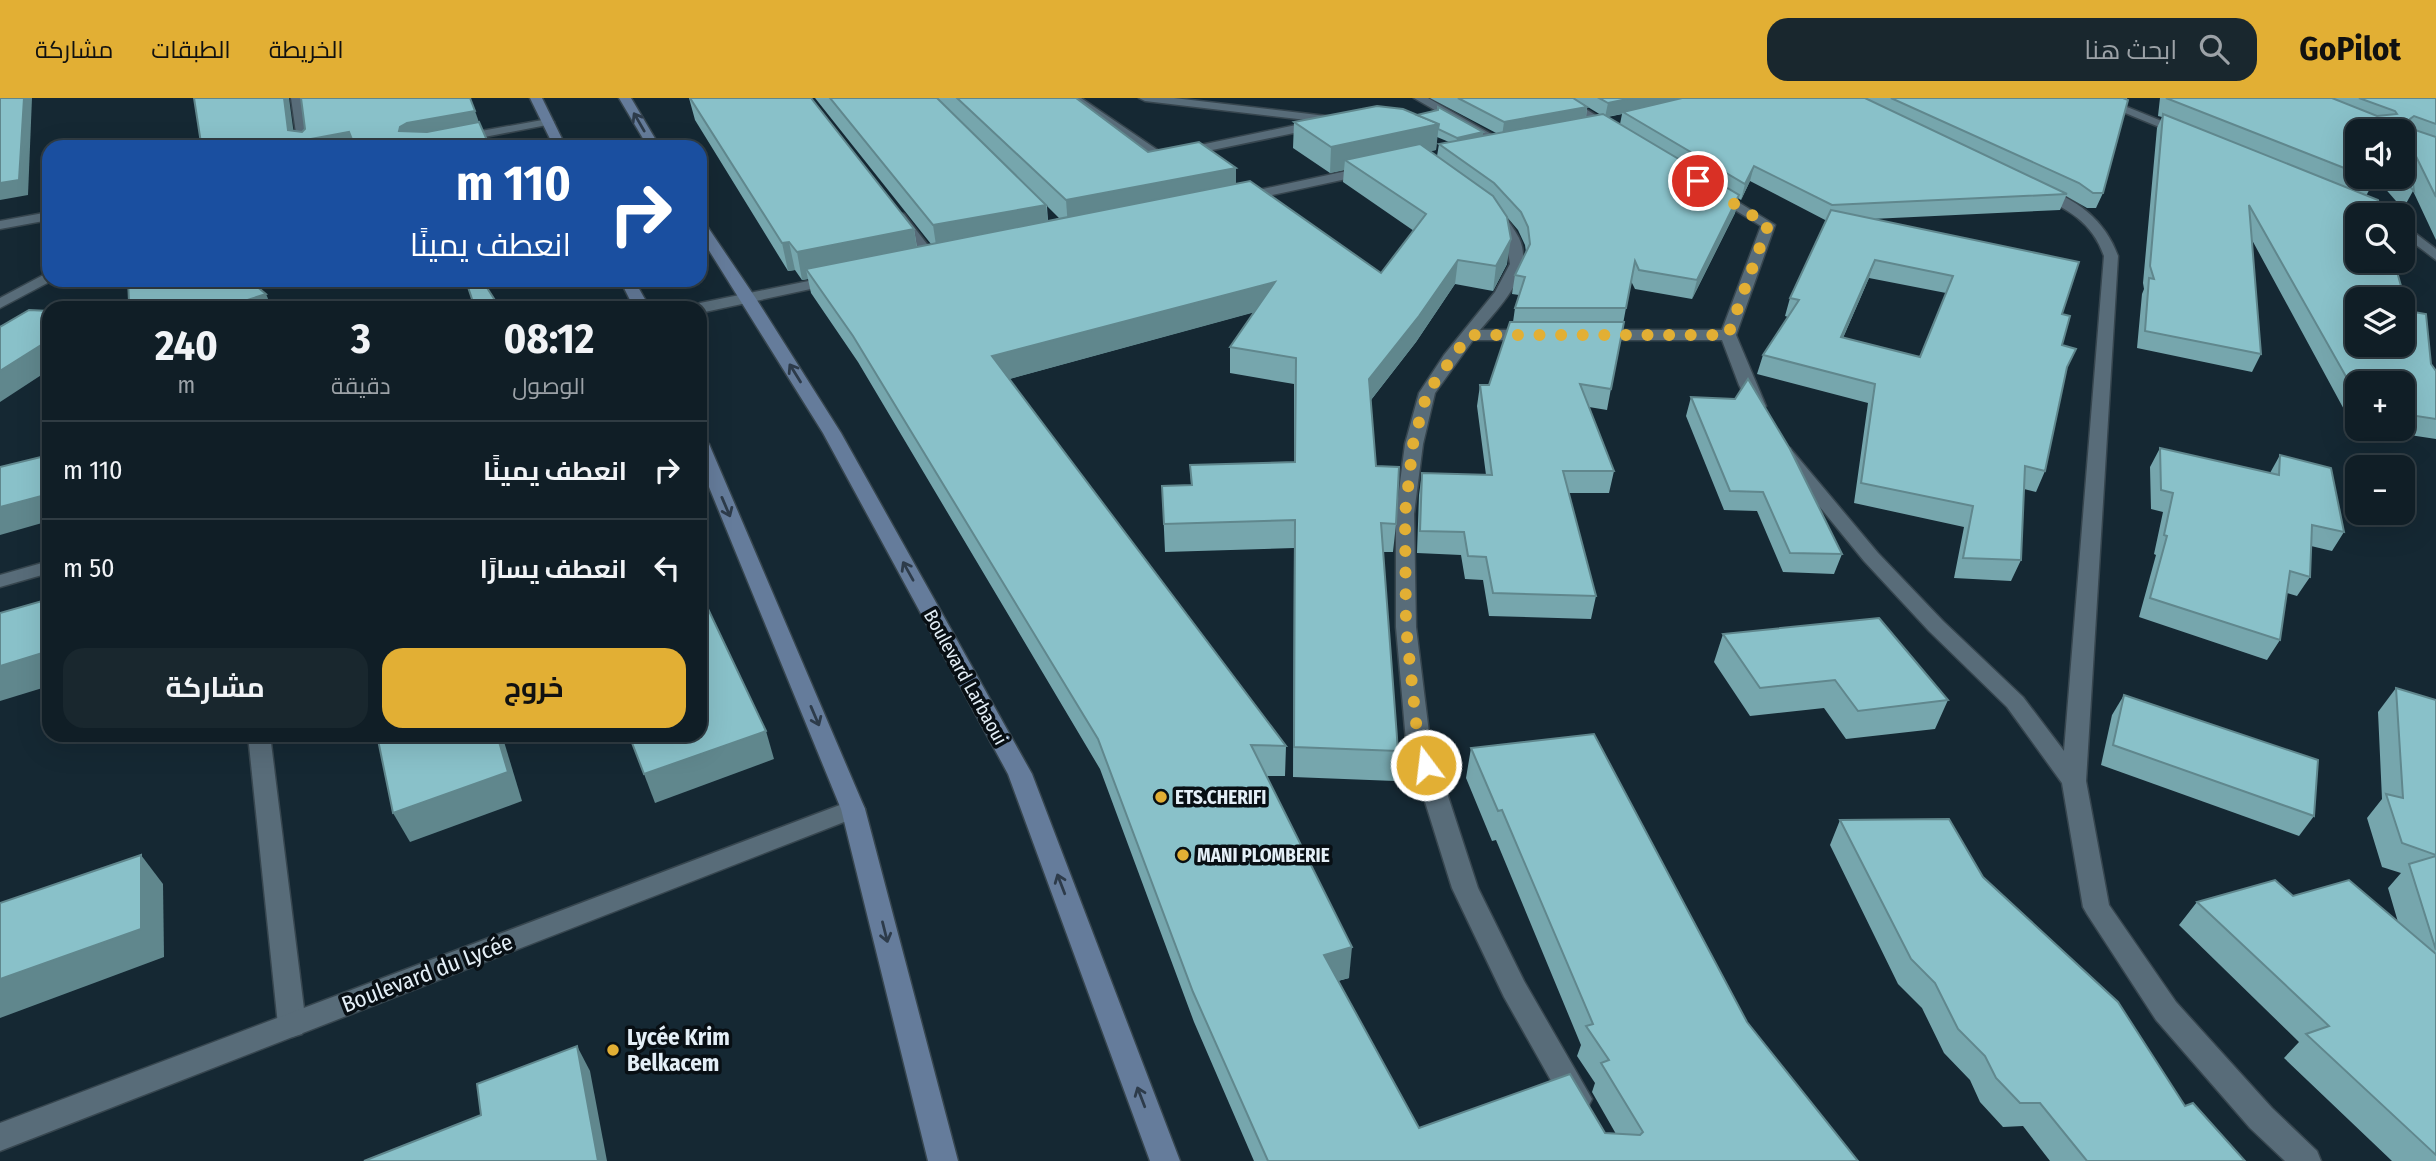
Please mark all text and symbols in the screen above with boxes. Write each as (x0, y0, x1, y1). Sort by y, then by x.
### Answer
search box (1767, 18, 2257, 81)
text: GoPilot (2299, 29, 2401, 69)
icon: search (2195, 30, 2233, 68)
text: ابحث هنا (2084, 35, 2177, 66)
text: مشاركة (35, 36, 113, 64)
text: الطبقات (151, 36, 231, 64)
text: الخريطة (269, 36, 344, 64)
one-way arrow (632, 113, 646, 133)
map controls (2345, 119, 2415, 525)
button: sound (2345, 119, 2415, 189)
pin (1668, 151, 1728, 211)
text: 110 m (456, 154, 571, 213)
icon: arrive (1679, 162, 1717, 200)
icon: right (595, 168, 686, 259)
button: search (2345, 203, 2415, 273)
text: انعطف يمينًا (410, 226, 571, 264)
button: layers (2345, 287, 2415, 357)
text: 3 (351, 314, 371, 364)
text: 08:12 (504, 314, 594, 364)
text: 240 (155, 321, 218, 371)
one-way arrow (787, 364, 801, 384)
text: m (178, 371, 195, 399)
button: + (2345, 371, 2415, 441)
text: دقيقة (331, 372, 391, 400)
text: الوصول (512, 372, 586, 400)
icon: right (648, 451, 686, 489)
text: 110 m (63, 455, 123, 486)
button: − (2345, 455, 2415, 525)
text: انعطف يمينًا (483, 456, 627, 487)
one-way arrow (721, 495, 734, 517)
icon: left (648, 549, 686, 587)
text: 50 m (63, 553, 115, 584)
text: انعطف يسارًا (480, 554, 627, 585)
one-way arrow (901, 561, 915, 581)
street label: Boulevard Larbaoui (919, 606, 1012, 749)
button: مشاركة (63, 648, 368, 728)
button: خروج (382, 648, 686, 728)
one-way arrow (809, 705, 822, 727)
position arrow (1389, 728, 1463, 802)
place label: ETS.CHERIFI (1175, 786, 1266, 809)
marker: ETS.CHERIFI (1153, 789, 1169, 805)
place label: MANI PLOMBERIE (1197, 844, 1330, 867)
marker: MANI PLOMBERIE (1175, 847, 1191, 863)
one-way arrow (1054, 874, 1067, 896)
one-way arrow (879, 920, 892, 943)
street label: Boulevard du Lycée (337, 927, 517, 1019)
place label: Lycée Krim Belkacem (627, 1023, 730, 1077)
marker: Lycée Krim Belkacem (605, 1042, 621, 1058)
one-way arrow (1134, 1087, 1147, 1109)

